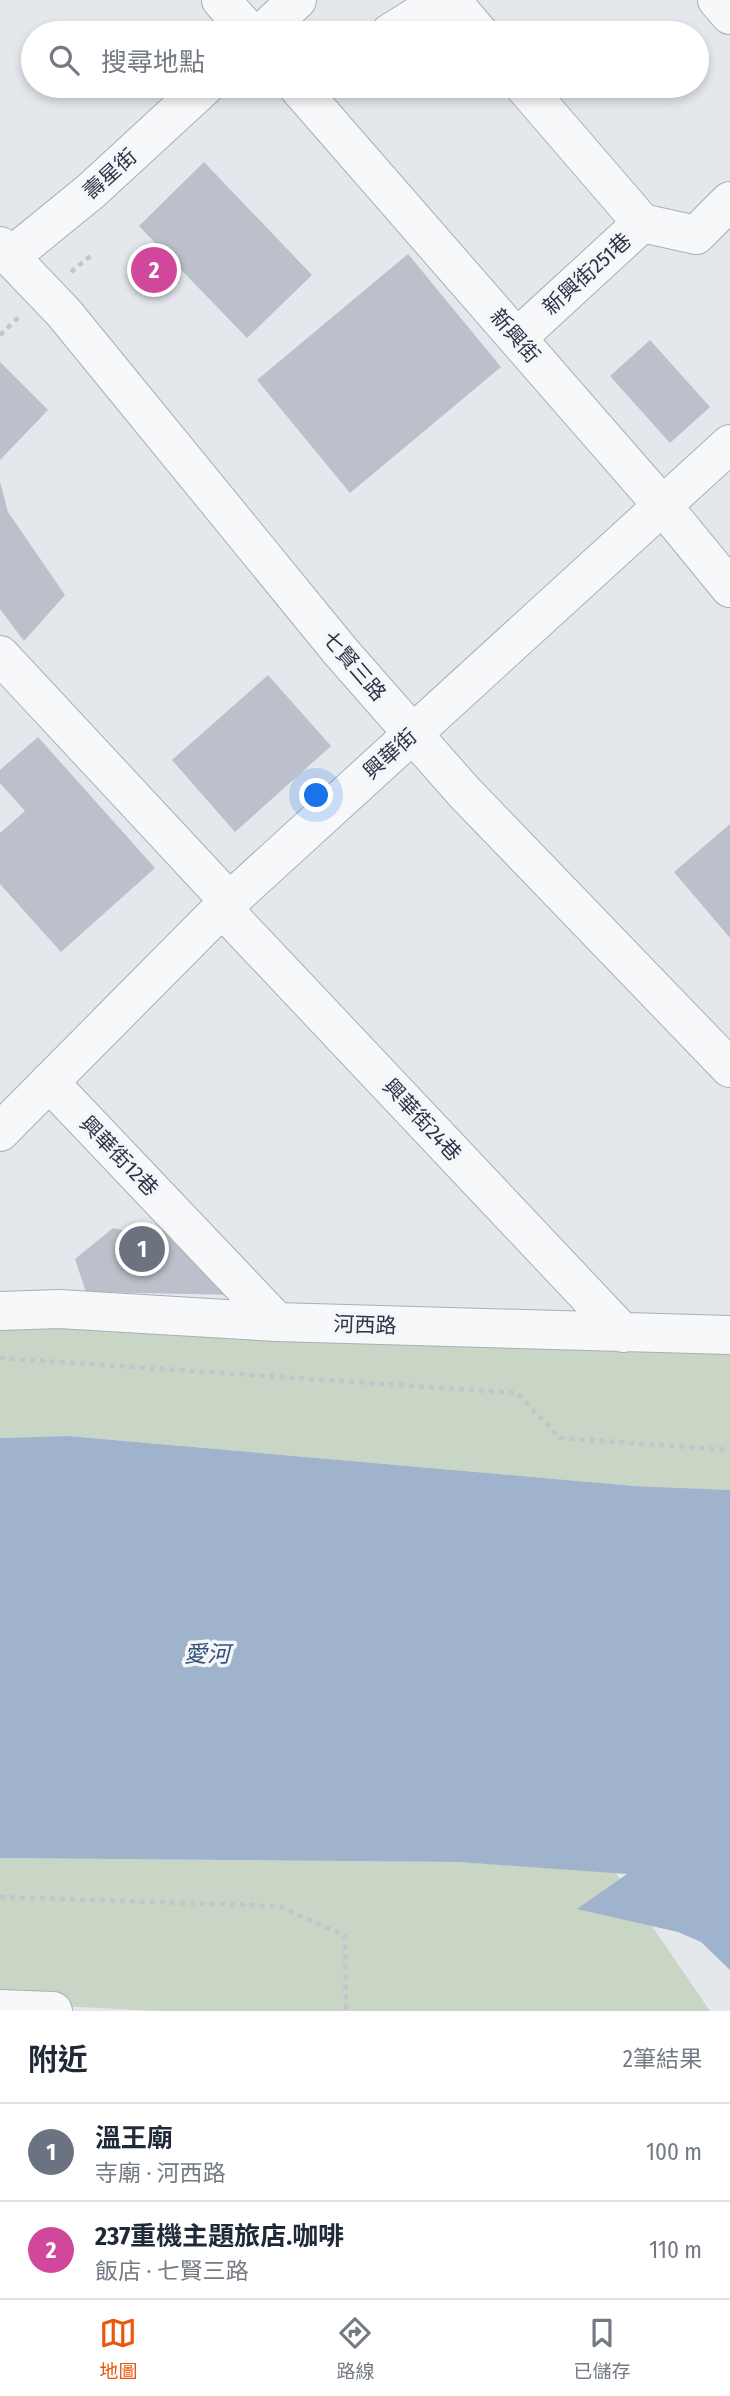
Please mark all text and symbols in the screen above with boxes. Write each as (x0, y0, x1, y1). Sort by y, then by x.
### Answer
search box (21, 21, 709, 98)
icon: search (45, 41, 83, 79)
text: 搜尋地點 (101, 47, 205, 78)
street label: 壽星街 (78, 143, 142, 205)
street label: 新興街251巷 (537, 228, 637, 320)
pin: 2 (131, 244, 177, 296)
street label: 新興街 (485, 304, 545, 368)
street label: 七賢三路 (317, 626, 391, 706)
street label: 興華街 (358, 723, 422, 785)
your location (299, 778, 333, 812)
street label: 興華街24巷 (377, 1073, 467, 1167)
street label: 興華街12巷 (74, 1110, 164, 1202)
pin: 1 (119, 1223, 165, 1275)
street label: 河西路 (333, 1311, 397, 1339)
water label: 愛河 (184, 1640, 234, 1668)
text: 附近 (28, 2042, 88, 2078)
text: 2筆結果 (623, 2045, 702, 2073)
text: 溫王廟 (95, 2123, 173, 2154)
text: 1 (46, 2138, 56, 2166)
text: 100 m (646, 2138, 702, 2166)
text: 寺廟 · 河西路 (95, 2159, 226, 2187)
text: 237重機主題旅店.咖啡 (95, 2221, 344, 2252)
text: 2 (46, 2236, 56, 2264)
text: 110 m (649, 2236, 702, 2264)
text: 飯店 · 七賢三路 (95, 2257, 249, 2285)
tab: 地圖 (99, 2314, 138, 2383)
tab: 路線 (336, 2314, 375, 2383)
tab: 已儲存 (573, 2314, 631, 2383)

